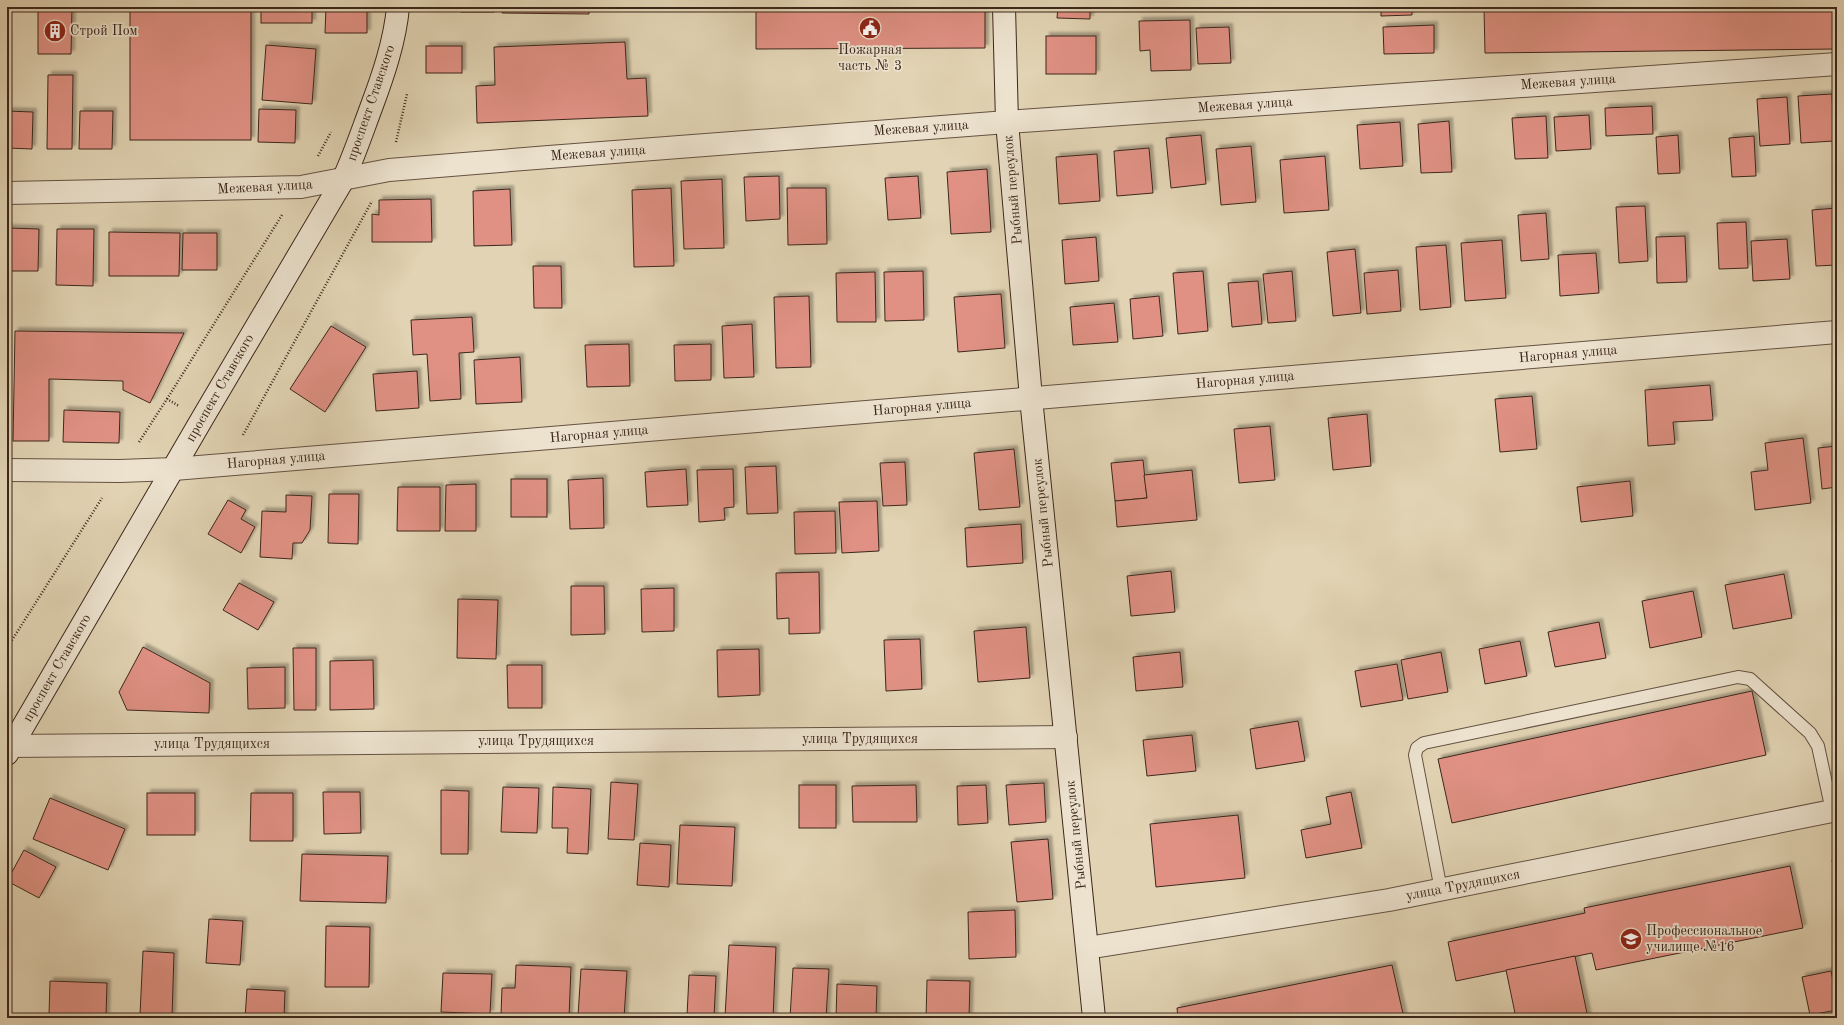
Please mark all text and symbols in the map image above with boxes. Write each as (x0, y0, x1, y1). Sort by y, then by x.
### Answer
public building icon: Пожарная часть № 3 (857, 15, 883, 41)
building icon: Строй Пом (42, 18, 68, 44)
place label: Строй Пом (70, 24, 138, 38)
street label: проспект Ставского (345, 43, 397, 163)
place label: Пожарная часть № 3 (838, 43, 902, 73)
street label: Межевая улица (1520, 72, 1616, 92)
street label: Межевая улица (1197, 95, 1293, 115)
street label: Межевая улица (873, 118, 969, 138)
street label: Рыбный переулок (1001, 135, 1025, 245)
street label: Межевая улица (550, 143, 646, 163)
street label: Межевая улица (217, 178, 313, 196)
street label: проспект Ставского (184, 332, 257, 444)
street label: Нагорная улица (1518, 343, 1618, 365)
street label: Нагорная улица (1195, 369, 1295, 391)
street label: Нагорная улица (872, 396, 972, 418)
street label: Нагорная улица (549, 423, 649, 445)
street label: Нагорная улица (226, 449, 326, 471)
street label: Рыбный переулок (1030, 458, 1056, 568)
street label: проспект Ставского (21, 612, 94, 724)
street label: улица Трудящихся (802, 732, 918, 746)
street label: улица Трудящихся (478, 734, 594, 748)
street label: улица Трудящихся (154, 737, 270, 751)
street label: Рыбный переулок (1063, 780, 1089, 890)
street label: улица Трудящихся (1405, 867, 1521, 903)
place label: Профессиональное училище №16 (1646, 924, 1762, 954)
school or university icon: Профессиональное училище №16 (1618, 926, 1644, 952)

